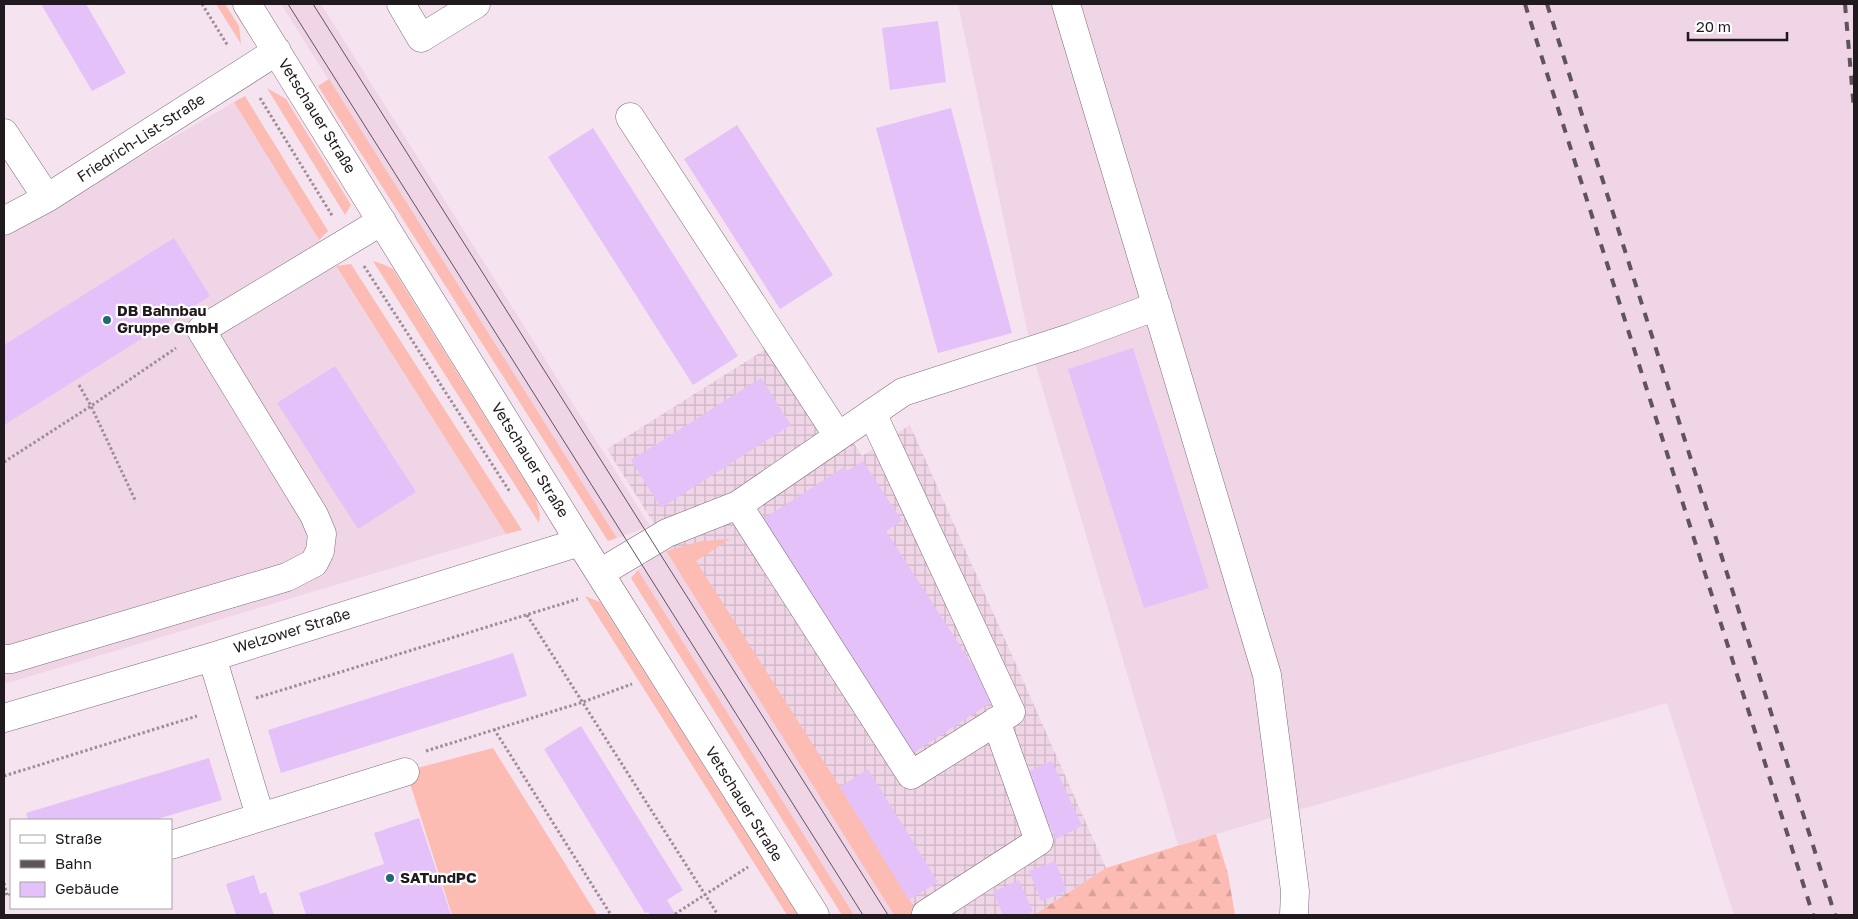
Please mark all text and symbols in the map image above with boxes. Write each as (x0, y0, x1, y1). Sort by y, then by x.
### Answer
scale bar (1688, 10, 1787, 42)
text: 20 m (1696, 17, 1731, 35)
street label: Vetschauer Straße (275, 55, 361, 176)
street label: Friedrich-List-Straße (73, 89, 208, 185)
place label: DB Bahnbau Gruppe GmbH (117, 301, 219, 336)
marker: DB Bahnbau Gruppe GmbH (101, 314, 113, 326)
street label: Vetschauer Straße (488, 399, 574, 520)
street label: Welzower Straße (231, 604, 353, 656)
street label: Vetschauer Straße (702, 743, 788, 864)
legend (10, 819, 172, 909)
text: Straße (55, 829, 102, 847)
text: Bahn (55, 854, 92, 872)
place label: SATundPC (400, 868, 477, 886)
marker: SATundPC (384, 872, 396, 884)
text: Gebäude (55, 879, 119, 897)

